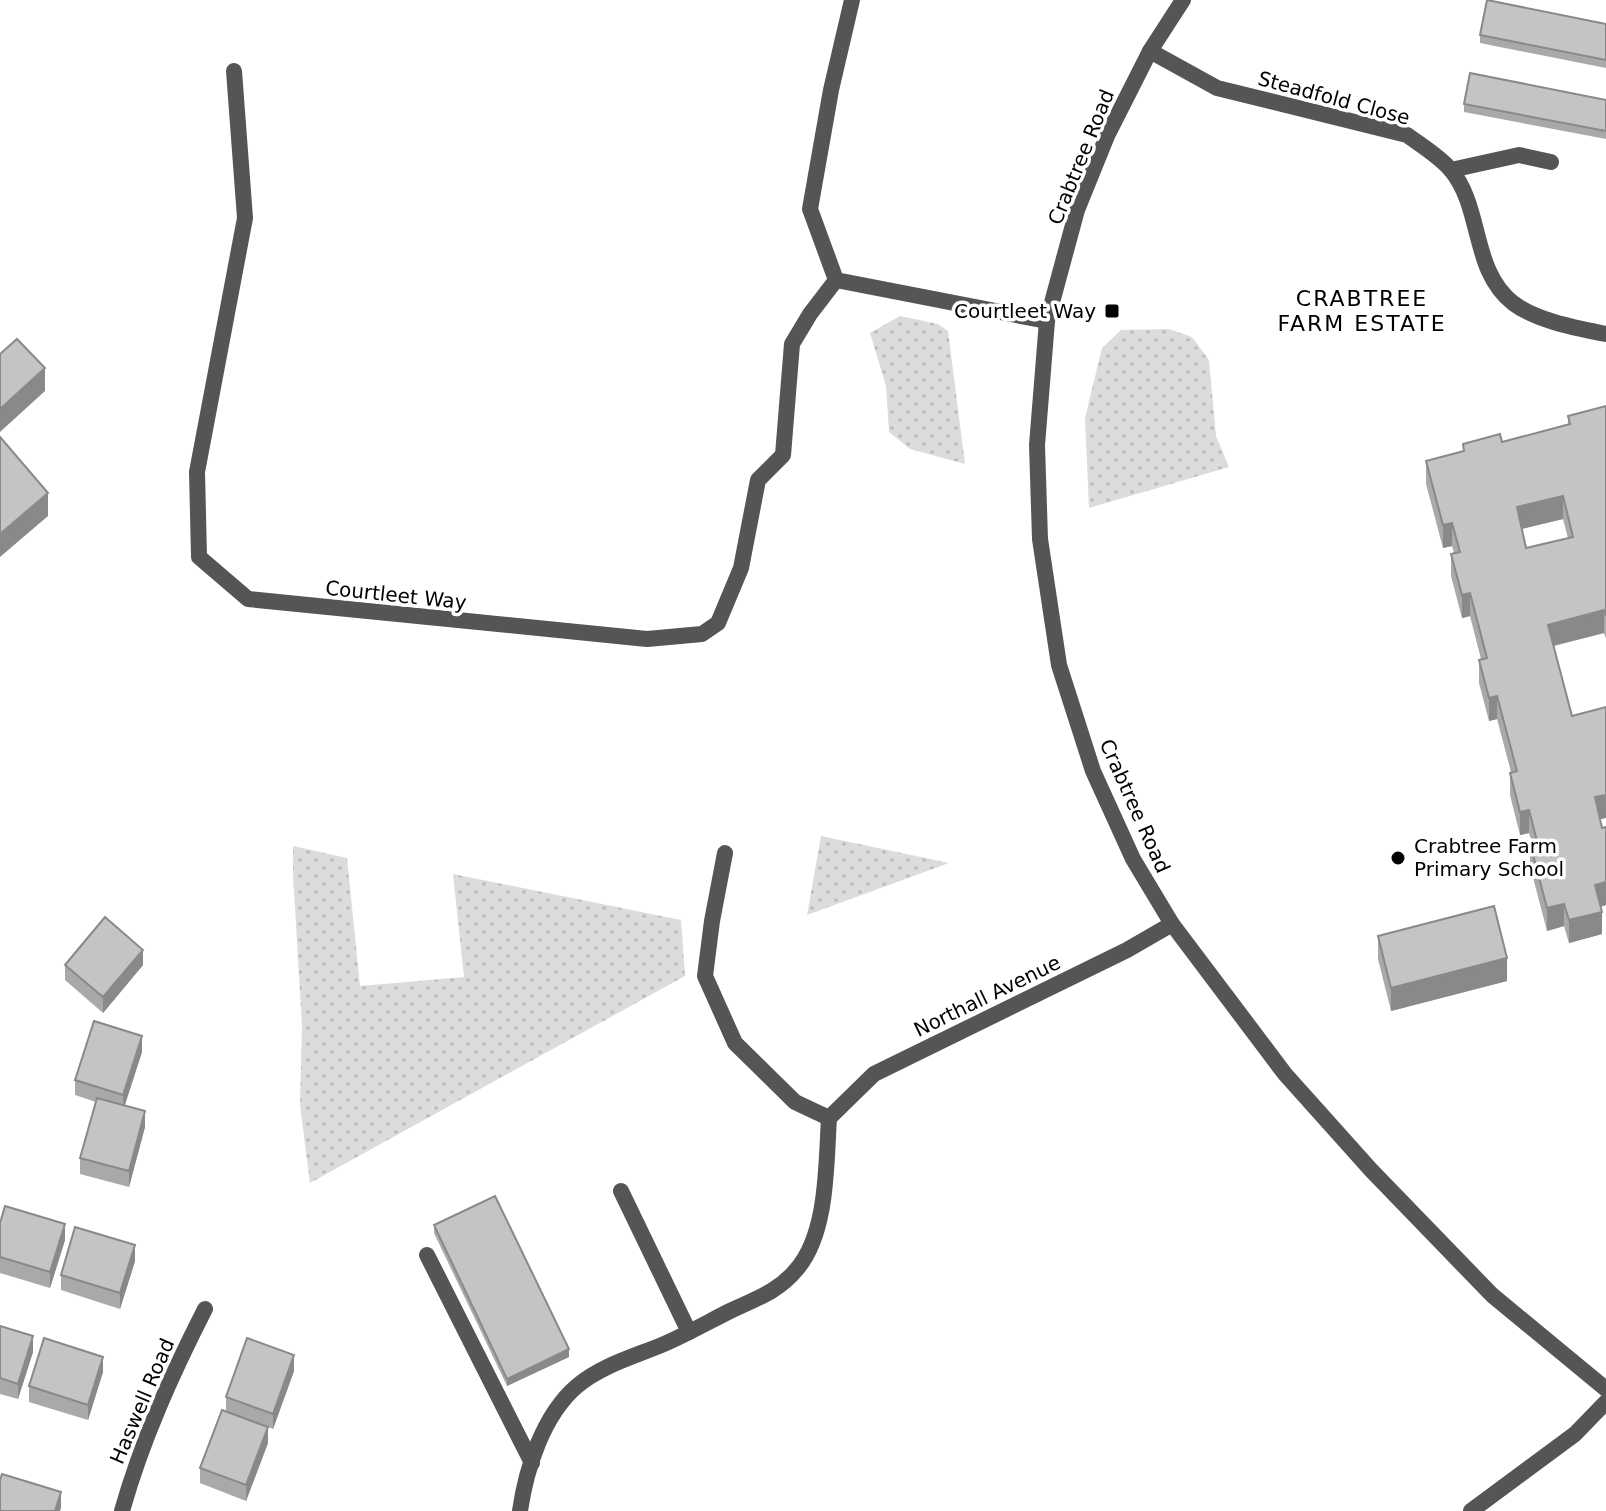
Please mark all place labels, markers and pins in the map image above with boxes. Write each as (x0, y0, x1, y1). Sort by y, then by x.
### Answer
place label: Courtleet Way (954, 299, 1096, 323)
marker: Courtleet Way (1103, 302, 1121, 320)
place label: Crabtree Farm Primary School (1414, 834, 1564, 881)
marker: Crabtree Farm Primary School (1389, 849, 1407, 867)

